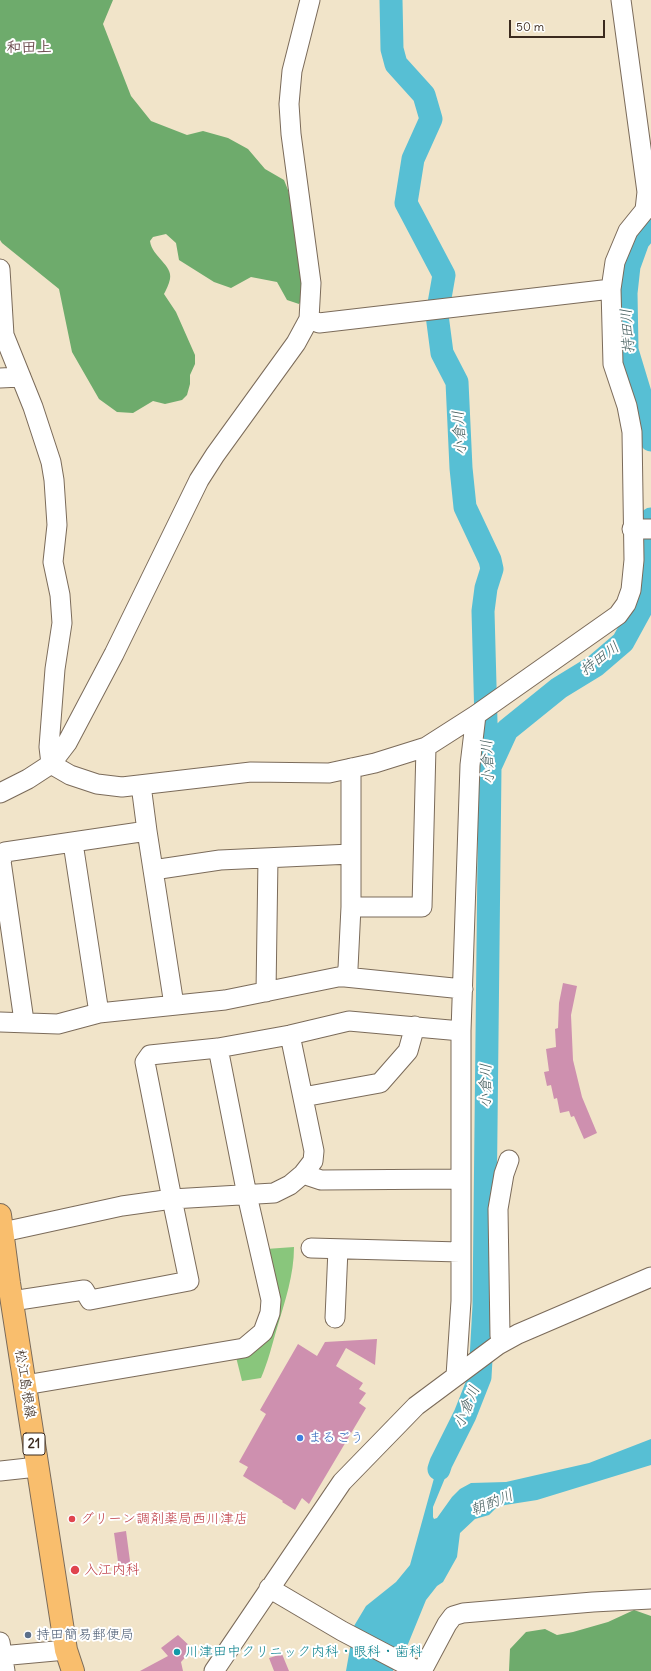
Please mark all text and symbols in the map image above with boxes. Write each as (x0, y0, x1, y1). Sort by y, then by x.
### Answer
scale bar (511, 12, 607, 38)
text: 50 m (516, 19, 544, 34)
district label: 和田上 (7, 39, 51, 57)
water label: 持田川 (617, 308, 639, 354)
water label: 小倉川 (449, 410, 471, 456)
water label: 持田川 (577, 638, 623, 680)
water label: 小倉川 (478, 739, 498, 785)
water label: 小倉川 (477, 1063, 495, 1109)
street label: 松江島根線 (11, 1348, 39, 1420)
water label: 小倉川 (450, 1383, 484, 1431)
place label: まるごう (308, 1430, 364, 1446)
road number: 21 (23, 1433, 45, 1455)
marker: まるごう (295, 1433, 305, 1443)
water label: 朝酌川 (468, 1486, 516, 1520)
place label: グリーン調剤薬局西川津店 (80, 1511, 248, 1527)
marker: グリーン調剤薬局西川津店 (67, 1514, 77, 1524)
place label: 入江内科 (84, 1562, 140, 1578)
marker: 入江内科 (69, 1564, 81, 1576)
place label: 持田簡易郵便局 (36, 1627, 134, 1643)
marker: 持田簡易郵便局 (23, 1630, 33, 1640)
place label: 川津田中クリニック内科・眼科・歯科 (185, 1644, 423, 1660)
marker: 川津田中クリニック内科・眼科・歯科 (172, 1647, 182, 1657)

